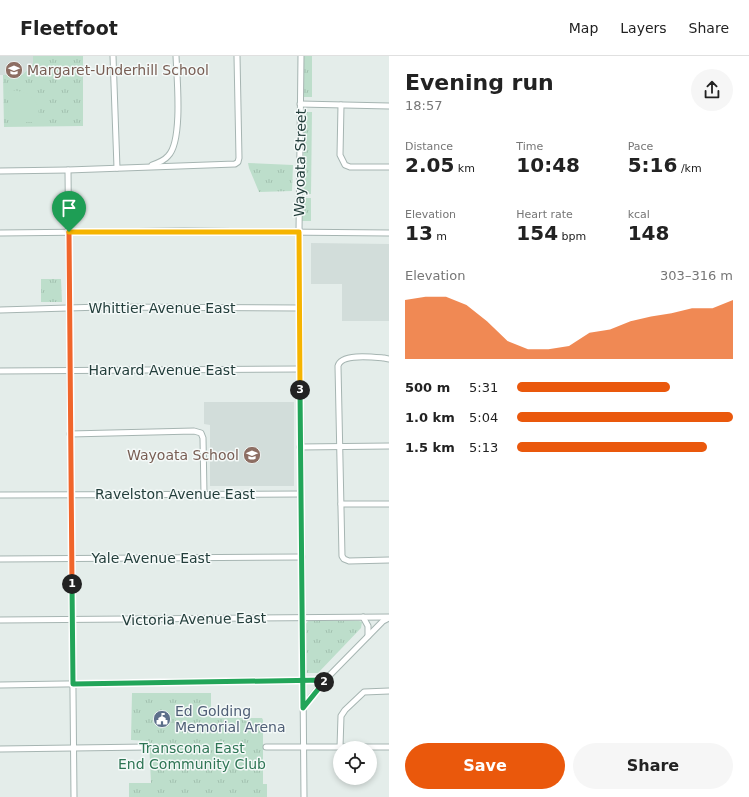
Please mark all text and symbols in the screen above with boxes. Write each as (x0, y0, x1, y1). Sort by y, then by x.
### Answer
text: Fleetfoot (20, 17, 118, 39)
text: Map (569, 20, 598, 36)
text: Layers (620, 20, 667, 36)
text: Share (689, 20, 729, 36)
school or university icon: Margaret-Underhill School (4, 60, 24, 80)
place label: Margaret-Underhill School (27, 62, 209, 78)
button: share (691, 69, 733, 111)
text: Evening run (405, 70, 554, 95)
text: 18:57 (405, 98, 442, 113)
street label: Wayoata Street (291, 108, 309, 217)
text: Distance (405, 140, 453, 153)
text: Time (516, 140, 543, 153)
text: Pace (628, 140, 653, 153)
text: 2.05 (405, 153, 454, 177)
text: 10:48 (516, 153, 580, 177)
text: 5:16 (628, 153, 677, 177)
text: km (454, 162, 475, 175)
text: /km (677, 162, 702, 175)
pin (52, 191, 86, 232)
icon: arrive (58, 197, 80, 219)
text: Elevation (405, 208, 456, 221)
text: Heart rate (516, 208, 573, 221)
text: kcal (628, 208, 650, 221)
text: 13 (405, 221, 433, 245)
text: 154 (516, 221, 558, 245)
text: 148 (628, 221, 669, 245)
text: m (433, 230, 447, 243)
text: bpm (558, 230, 586, 243)
text: Elevation (405, 268, 465, 283)
text: 303–316 m (660, 268, 733, 283)
street label: Whittier Avenue East (89, 300, 236, 316)
street label: Harvard Avenue East (88, 362, 236, 378)
pin: 3 (290, 380, 310, 400)
text: 500 m (405, 380, 450, 395)
text: 5:31 (469, 380, 498, 395)
text: 3 (296, 383, 304, 396)
text: 1.0 km (405, 410, 455, 425)
text: 5:04 (469, 410, 498, 425)
text: 1.5 km (405, 440, 455, 455)
text: 5:13 (469, 440, 498, 455)
school or university icon: Wayoata School (242, 445, 262, 465)
place label: Wayoata School (127, 447, 239, 463)
street label: Ravelston Avenue East (95, 486, 256, 502)
street label: Yale Avenue East (91, 550, 211, 566)
pin: 1 (62, 574, 82, 594)
text: 1 (68, 577, 76, 590)
street label: Victoria Avenue East (122, 610, 267, 628)
pin: 2 (314, 672, 334, 692)
text: 2 (320, 675, 328, 688)
place label: Ed Golding Memorial Arena (175, 703, 286, 735)
public building icon: Ed Golding Memorial Arena (152, 709, 172, 729)
park label: Transcona East End Community Club (118, 740, 266, 772)
map controls (333, 741, 377, 785)
button: locate (333, 741, 377, 785)
button: Save (405, 743, 565, 789)
button: Share (573, 743, 733, 789)

